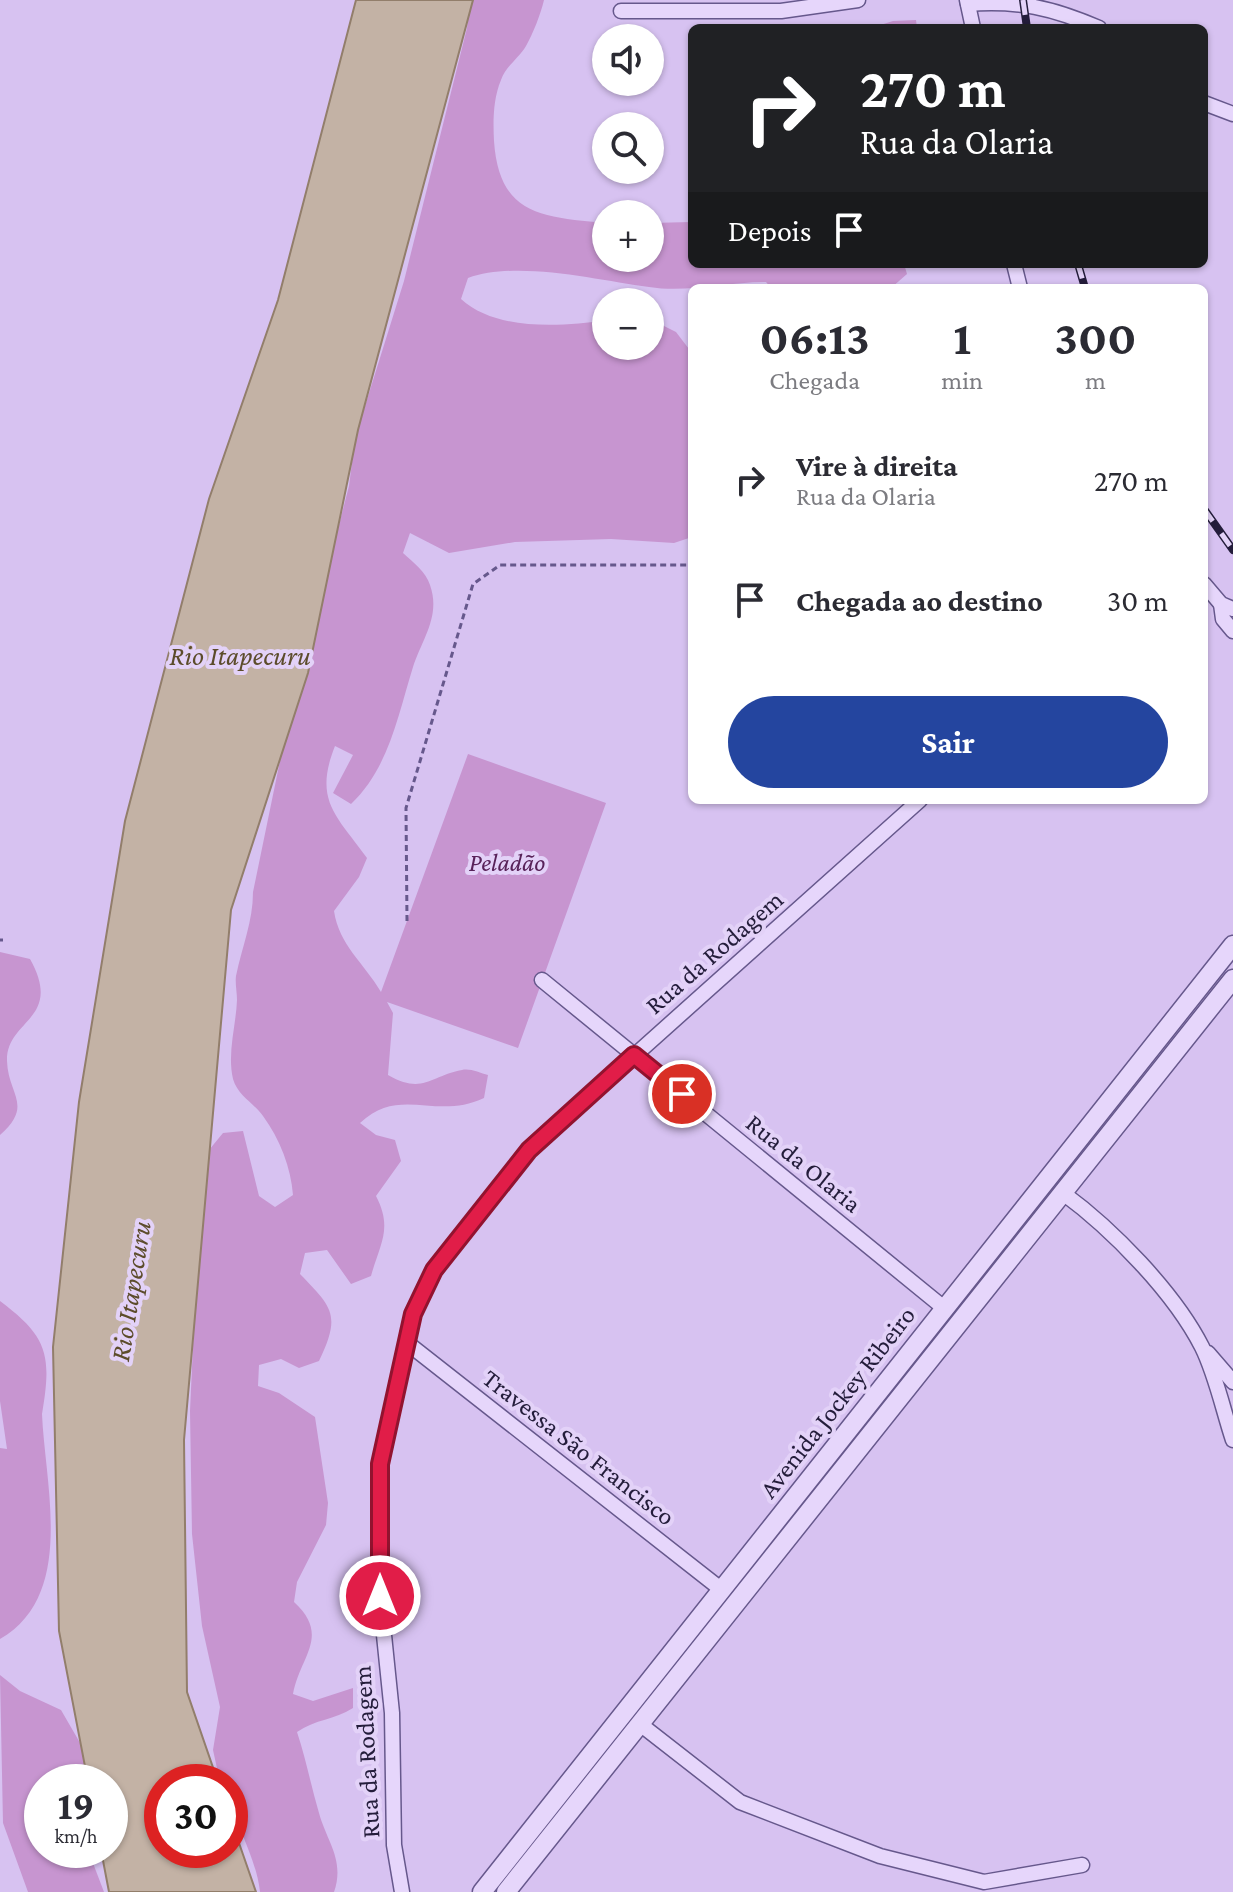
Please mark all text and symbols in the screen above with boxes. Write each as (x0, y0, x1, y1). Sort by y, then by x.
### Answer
map controls (592, 24, 664, 360)
button: sound (592, 24, 664, 96)
icon: right (728, 56, 832, 160)
text: 270 m (860, 57, 1006, 119)
button: search (592, 112, 664, 184)
text: Rua da Olaria (860, 122, 1054, 162)
button: + (592, 200, 664, 272)
icon: arrive (827, 208, 871, 252)
text: Depois (728, 214, 811, 247)
button: − (592, 288, 664, 360)
text: 06:13 (760, 311, 870, 364)
text: 1 (953, 311, 971, 364)
text: 300 (1055, 311, 1136, 364)
text: Chegada (769, 366, 860, 395)
text: min (941, 366, 983, 395)
text: m (1085, 366, 1106, 395)
text: Vire à direita (796, 449, 958, 482)
icon: right (728, 458, 772, 502)
text: 270 m (1094, 464, 1168, 497)
text: Rua da Olaria (796, 482, 936, 511)
icon: arrive (728, 578, 772, 622)
text: Chegada ao destino (796, 584, 1043, 617)
text: 30 m (1107, 584, 1168, 617)
water label: Rio Itapecuru (169, 640, 311, 671)
button: Sair (728, 696, 1168, 788)
park label: Peladão (469, 848, 545, 877)
street label: Rua da Rodagem (640, 885, 789, 1020)
pin (648, 1060, 716, 1128)
icon: arrive (660, 1072, 704, 1116)
street label: Rua da Olaria (740, 1108, 867, 1219)
water label: Rio Itapecuru (104, 1219, 157, 1363)
street label: Avenida Jockey Ribeiro (754, 1301, 921, 1504)
street label: Travessa São Francisco (477, 1363, 681, 1531)
position arrow (338, 1554, 422, 1638)
street label: Rua da Rodagem (347, 1665, 386, 1839)
speed limit sign: 30 (144, 1764, 248, 1868)
text: 19 (58, 1783, 94, 1828)
text: km/h (54, 1825, 98, 1847)

